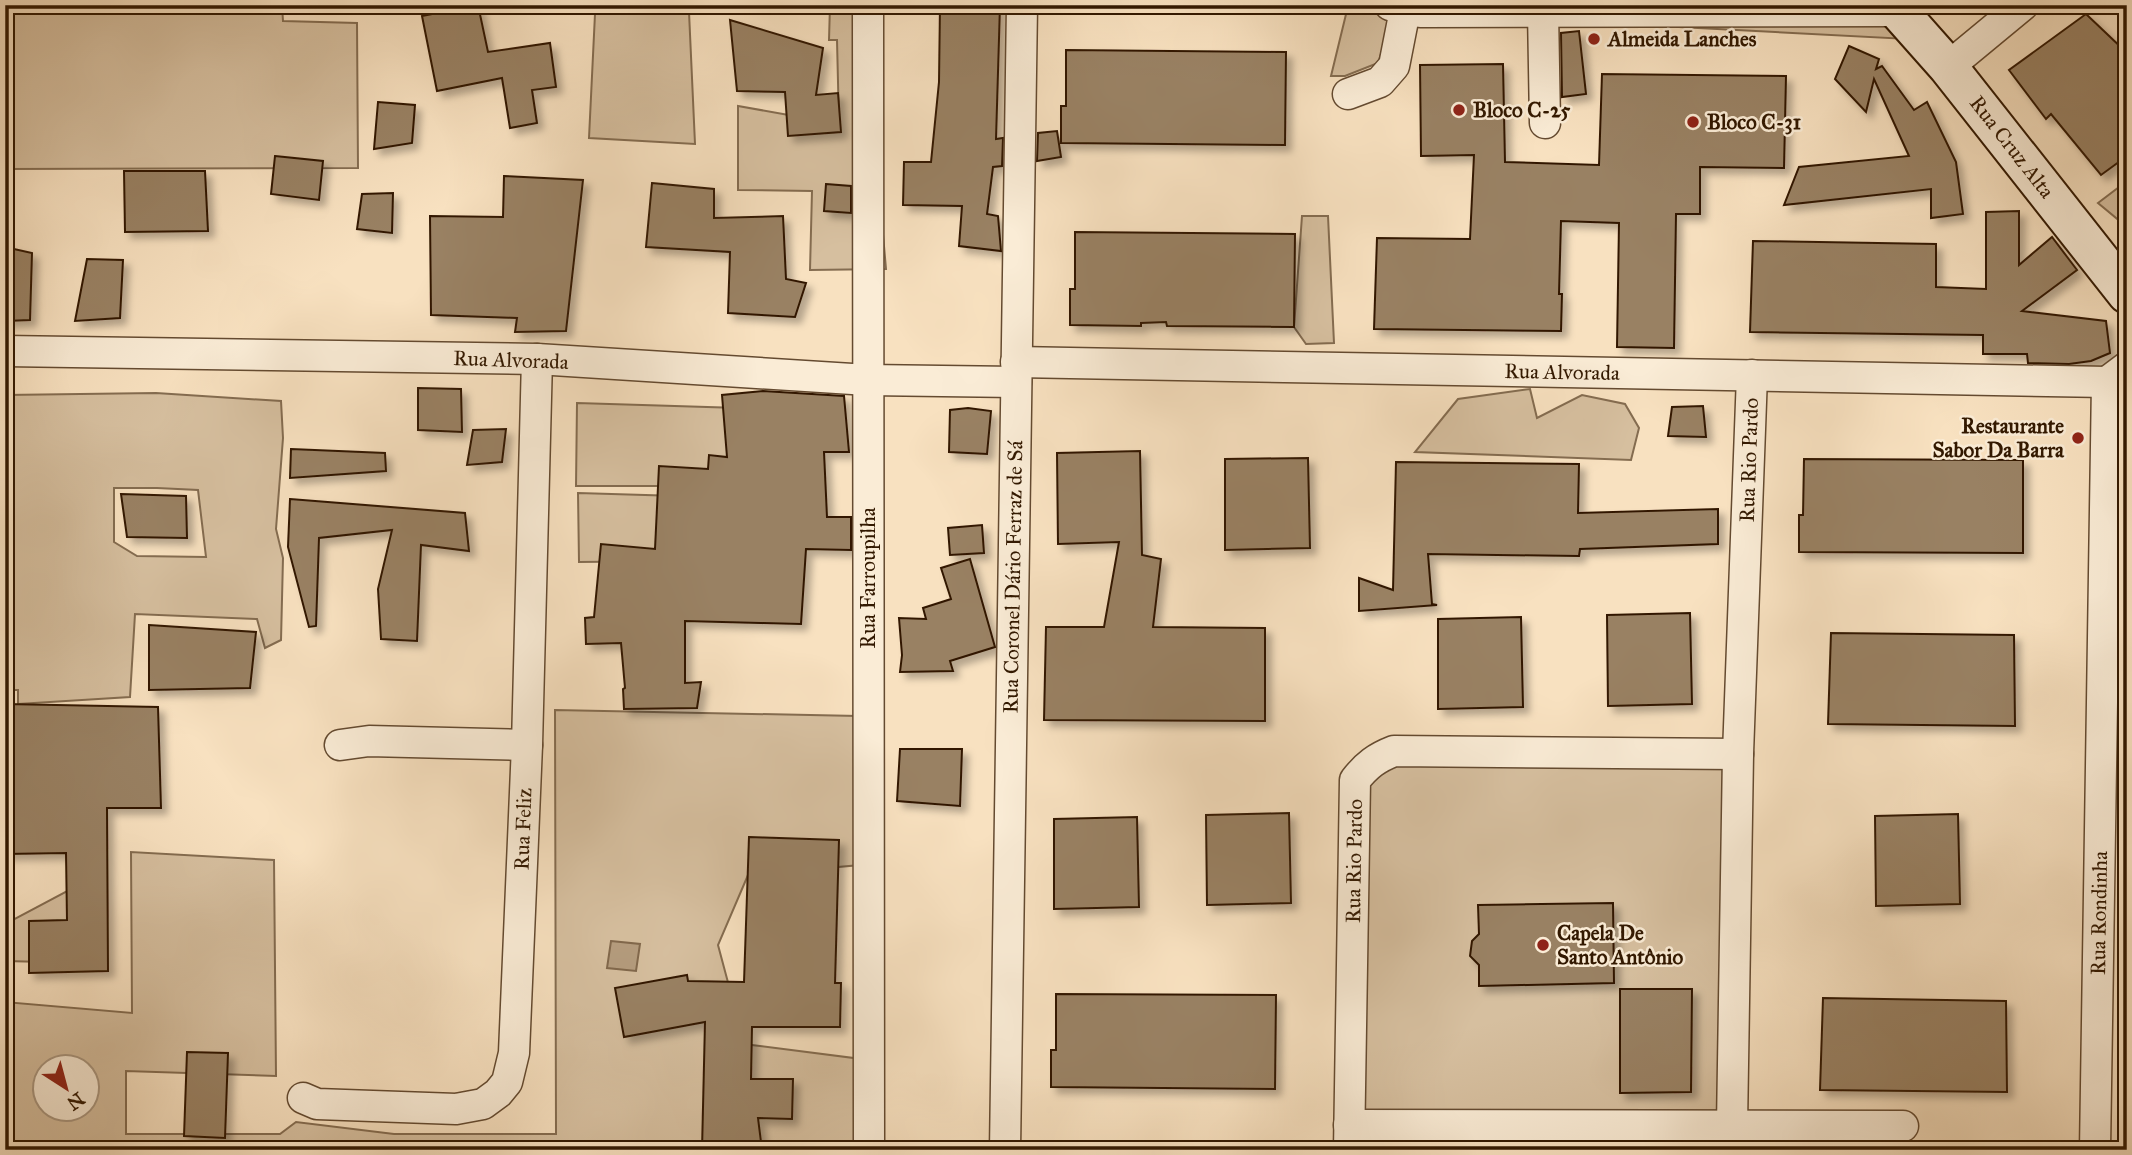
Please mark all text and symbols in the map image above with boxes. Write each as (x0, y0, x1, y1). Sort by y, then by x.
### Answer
place label: Almeida Lanches (1606, 26, 1757, 52)
marker: Almeida Lanches (1586, 31, 1602, 47)
street label: Rua Cruz Alta (1964, 91, 2060, 204)
place label: Bloco C-25 (1473, 97, 1570, 123)
marker: Bloco C-25 (1451, 102, 1467, 118)
place label: Bloco C-31 (1707, 109, 1801, 135)
marker: Bloco C-31 (1685, 114, 1701, 130)
street label: Rua Alvorada (453, 345, 569, 375)
street label: Rua Alvorada (1504, 358, 1620, 386)
street label: Rua Rio Pardo (1734, 397, 1764, 523)
place label: Restaurante Sabor Da Barra (1932, 413, 2065, 463)
marker: Restaurante Sabor Da Barra (2070, 430, 2086, 446)
street label: Rua Coronel Dário Ferraz de Sá (998, 440, 1028, 714)
street label: Rua Farroupilha (855, 507, 881, 649)
street label: Rua Feliz (509, 787, 537, 871)
street label: Rua Rio Pardo (1340, 798, 1368, 923)
street label: Rua Rondinha (2085, 851, 2113, 975)
place label: Capela De Santo Antônio (1557, 920, 1684, 970)
marker: Capela De Santo Antônio (1535, 937, 1551, 953)
north arrow (32, 1054, 102, 1124)
text: N (62, 1087, 89, 1115)

